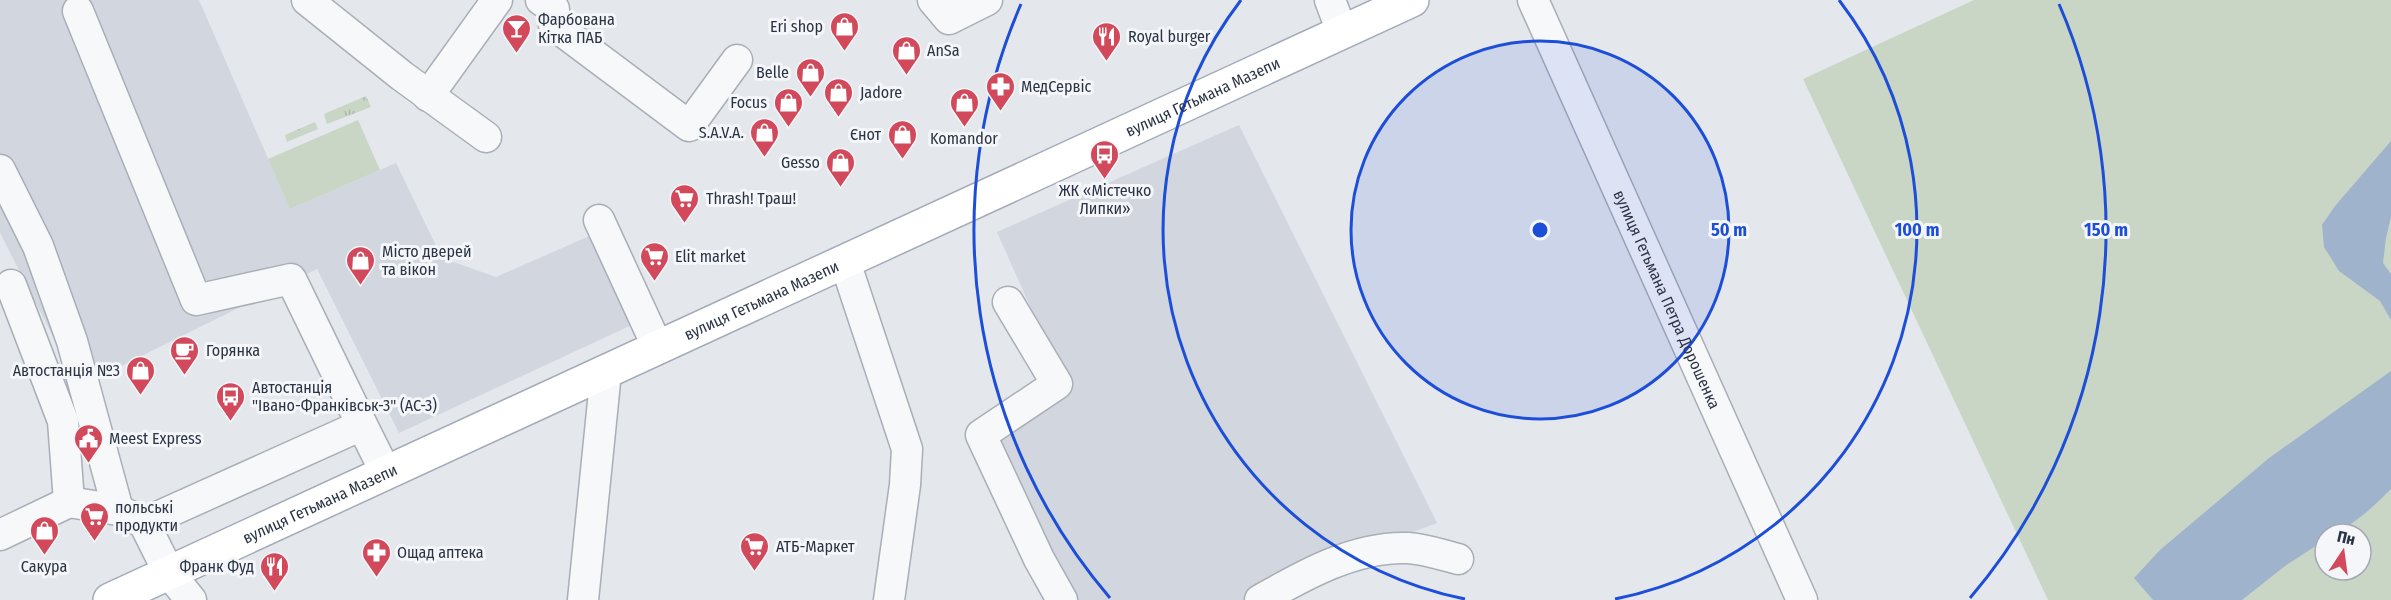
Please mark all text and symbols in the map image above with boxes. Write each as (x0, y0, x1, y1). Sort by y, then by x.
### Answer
place label: Фарбована Кітка ПАБ (538, 10, 615, 47)
shop icon: Eri shop (828, 10, 860, 52)
bar icon: Фарбована Кітка ПАБ (501, 12, 533, 54)
place label: Eri shop (770, 17, 823, 36)
restaurant icon: Royal burger (1091, 20, 1123, 62)
place label: Royal burger (1128, 27, 1211, 46)
shop icon: AnSa (890, 34, 922, 76)
place label: AnSa (927, 41, 960, 60)
street label: вулиця Гетьмана Мазепи (1122, 53, 1283, 140)
shop icon: Belle (794, 56, 826, 98)
place label: Belle (756, 63, 789, 82)
pharmacy icon: МедСервіс (984, 70, 1016, 112)
shop icon: Jadore (823, 76, 855, 118)
place label: МедСервіс (1021, 77, 1091, 96)
place label: Jadore (860, 83, 902, 102)
shop icon: Focus (772, 86, 804, 128)
shop icon: Komandor (948, 86, 980, 128)
place label: Focus (730, 93, 767, 112)
shop icon: S.A.V.A. (749, 116, 781, 158)
shop icon: Єнот (886, 118, 918, 160)
place label: S.A.V.A. (699, 123, 744, 142)
place label: Єнот (850, 125, 881, 144)
place label: Komandor (930, 129, 998, 148)
bus stop icon: ЖК «Містечко Липки» (1089, 138, 1121, 180)
shop icon: Gesso (825, 146, 857, 188)
place label: Gesso (781, 153, 820, 172)
place label: ЖК «Містечко Липки» (1059, 181, 1151, 218)
supermarket icon: Thrash! Траш! (669, 182, 701, 224)
street label: вулиця Гетьмана Петра Дорошенка (1610, 187, 1725, 412)
place label: Thrash! Траш! (706, 189, 796, 208)
text: 50 m (1711, 219, 1747, 241)
text: 100 m (1895, 219, 1939, 241)
text: 150 m (2084, 219, 2128, 241)
centre of rings (1530, 220, 1550, 240)
supermarket icon: Elit market (638, 240, 670, 282)
place label: Місто дверей та вікон (382, 242, 472, 279)
shop icon: Місто дверей та вікон (345, 244, 377, 286)
place label: Elit market (675, 247, 747, 266)
street label: вулиця Гетьмана Мазепи (681, 256, 841, 344)
cafe icon: Горянка (169, 334, 201, 376)
place label: Горянка (206, 341, 260, 360)
shop icon: Автостанція №3 (125, 354, 157, 396)
place label: Автостанція №3 (13, 361, 120, 380)
place label: Автостанція "Івано-Франківськ-3" (АС-3) (252, 378, 437, 415)
bus stop icon: Автостанція "Івано-Франківськ-3" (АС-3) (215, 380, 247, 422)
public building icon: Meest Express (72, 422, 104, 464)
place label: Meest Express (109, 429, 202, 448)
street label: вулиця Гетьмана Мазепи (240, 460, 400, 547)
place label: польські продукти (115, 498, 178, 535)
supermarket icon: польські продукти (78, 500, 110, 542)
shop icon: Сакура (28, 514, 60, 556)
north arrow (2313, 522, 2373, 582)
text: Пн (2335, 527, 2357, 549)
supermarket icon: АТБ-Маркет (739, 530, 771, 572)
pharmacy icon: Ощад аптека (360, 536, 392, 578)
place label: АТБ-Маркет (776, 537, 855, 556)
place label: Ощад аптека (397, 543, 484, 562)
restaurant icon: Франк Фуд (259, 550, 291, 592)
place label: Сакура (21, 557, 67, 576)
place label: Франк Фуд (179, 557, 254, 576)

